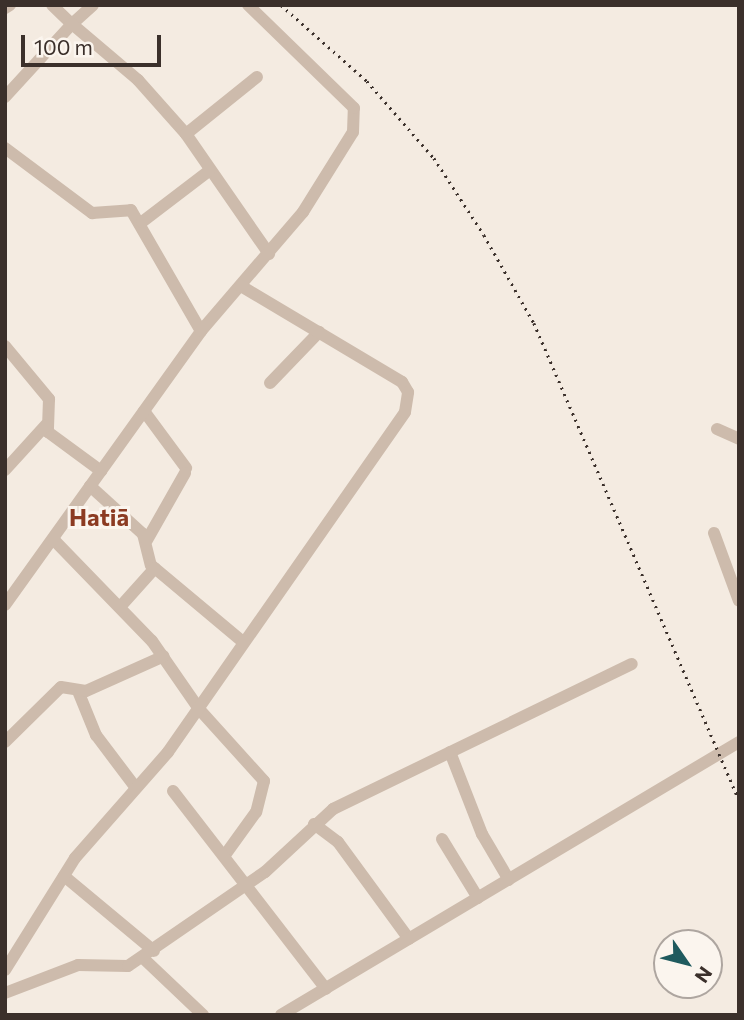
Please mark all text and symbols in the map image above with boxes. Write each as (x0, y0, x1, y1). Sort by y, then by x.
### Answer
scale bar (24, 21, 164, 65)
text: 100 m (34, 34, 93, 59)
district label: Hatiā (69, 503, 129, 531)
north arrow (653, 929, 723, 999)
text: N (690, 963, 717, 988)

